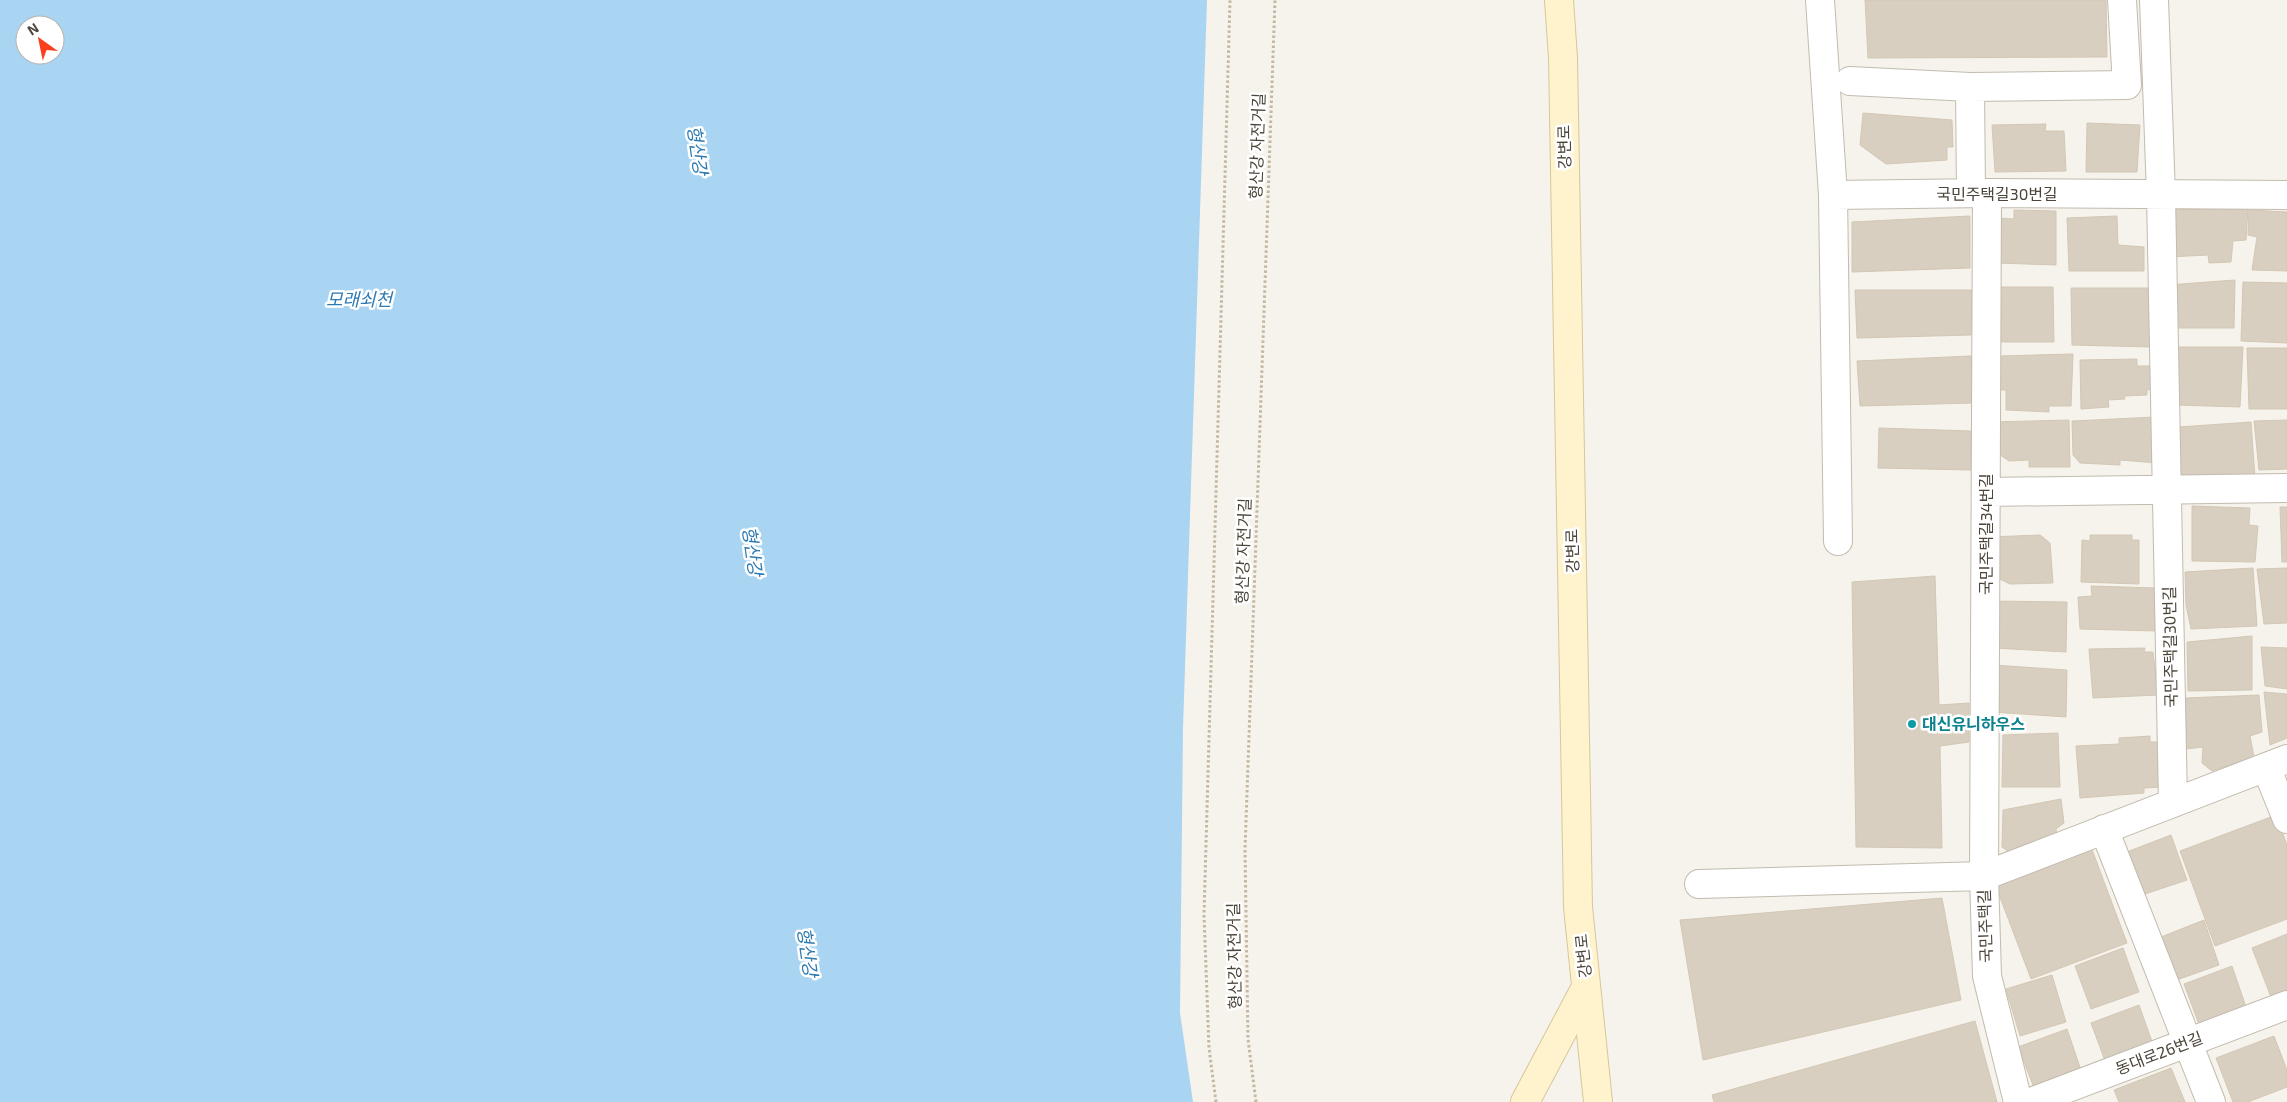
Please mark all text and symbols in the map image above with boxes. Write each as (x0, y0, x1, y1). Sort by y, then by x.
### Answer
north arrow (15, 15, 65, 65)
text: N (24, 19, 42, 39)
street label: 형산강 자전거길 (1245, 92, 1268, 200)
water label: 형산강 (684, 124, 713, 178)
street label: 강변로 (1554, 124, 1573, 169)
street label: 국민주택길30번길 (1936, 184, 2058, 203)
water label: 모래쇠천 (326, 288, 395, 310)
street label: 국민주택길34번길 (1976, 473, 1995, 595)
street label: 형산강 자전거길 (1231, 497, 1254, 605)
water label: 형산강 (739, 525, 768, 579)
street label: 강변로 (1562, 528, 1581, 573)
street label: 국민주택길30번길 (2159, 586, 2180, 708)
place label: 대신유니하우스 (1922, 714, 2025, 733)
marker: 대신유니하우스 (1906, 718, 1918, 730)
street label: 국민주택길 (1974, 889, 1995, 963)
street label: 형산강 자전거길 (1223, 903, 1244, 1009)
water label: 형산강 (794, 926, 823, 980)
street label: 강변로 (1571, 933, 1594, 979)
street label: 동대로26번길 (2113, 1027, 2205, 1078)

